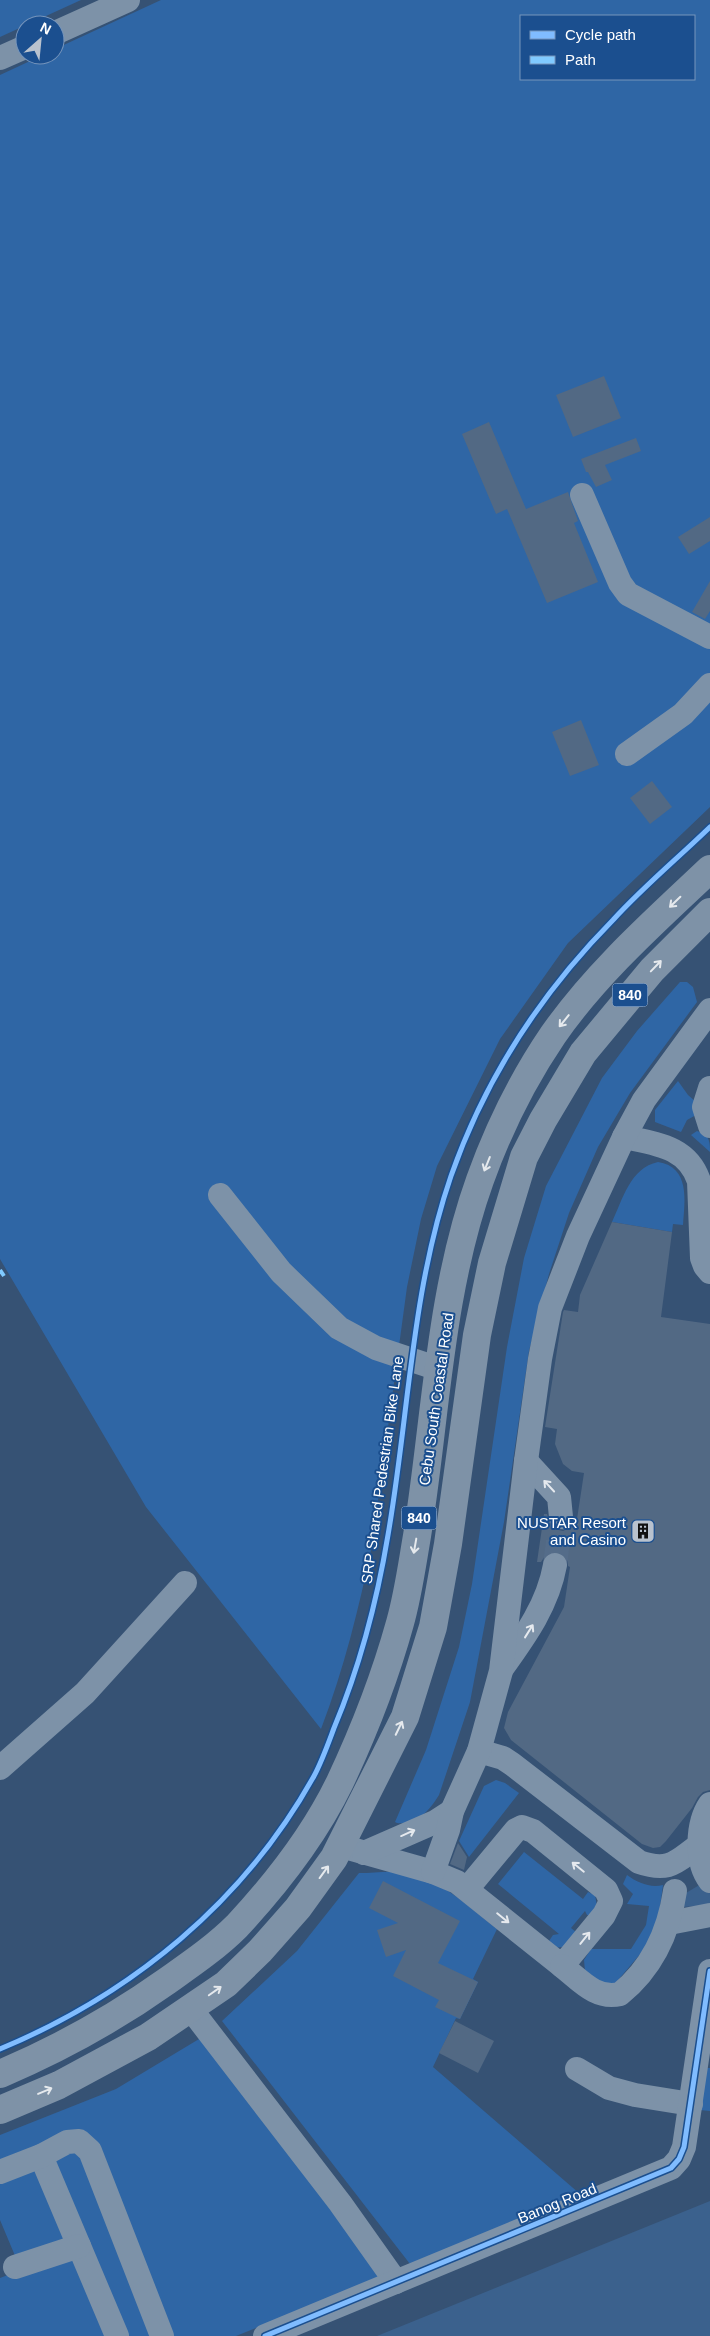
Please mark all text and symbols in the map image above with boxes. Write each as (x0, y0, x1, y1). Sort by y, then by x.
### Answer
north arrow (15, 15, 65, 65)
legend (520, 15, 695, 80)
text: N (38, 19, 54, 38)
text: Cycle path (565, 26, 636, 43)
text: Path (565, 51, 596, 68)
one-way arrow (668, 896, 681, 908)
one-way arrow (650, 960, 662, 972)
road number: 840 (612, 984, 648, 1006)
one-way arrow (559, 1015, 570, 1028)
one-way arrow (482, 1155, 491, 1171)
street label: Cebu South Coastal Road (415, 1312, 457, 1486)
street label: SRP Shared Pedestrian Bike Lane (358, 1355, 406, 1585)
one-way arrow (543, 1480, 555, 1493)
road number: 840 (402, 1506, 436, 1530)
place label: NUSTAR Resort and Casino (517, 1514, 627, 1548)
building icon: NUSTAR Resort and Casino (630, 1518, 656, 1544)
one-way arrow (409, 1537, 419, 1553)
one-way arrow (524, 1624, 534, 1638)
one-way arrow (395, 1721, 404, 1736)
one-way arrow (400, 1828, 415, 1838)
one-way arrow (572, 1862, 585, 1873)
one-way arrow (319, 1865, 329, 1879)
one-way arrow (497, 1913, 510, 1924)
one-way arrow (580, 1932, 591, 1945)
one-way arrow (208, 1986, 222, 1996)
one-way arrow (37, 2085, 52, 2095)
street label: Banog Road (515, 2179, 599, 2227)

